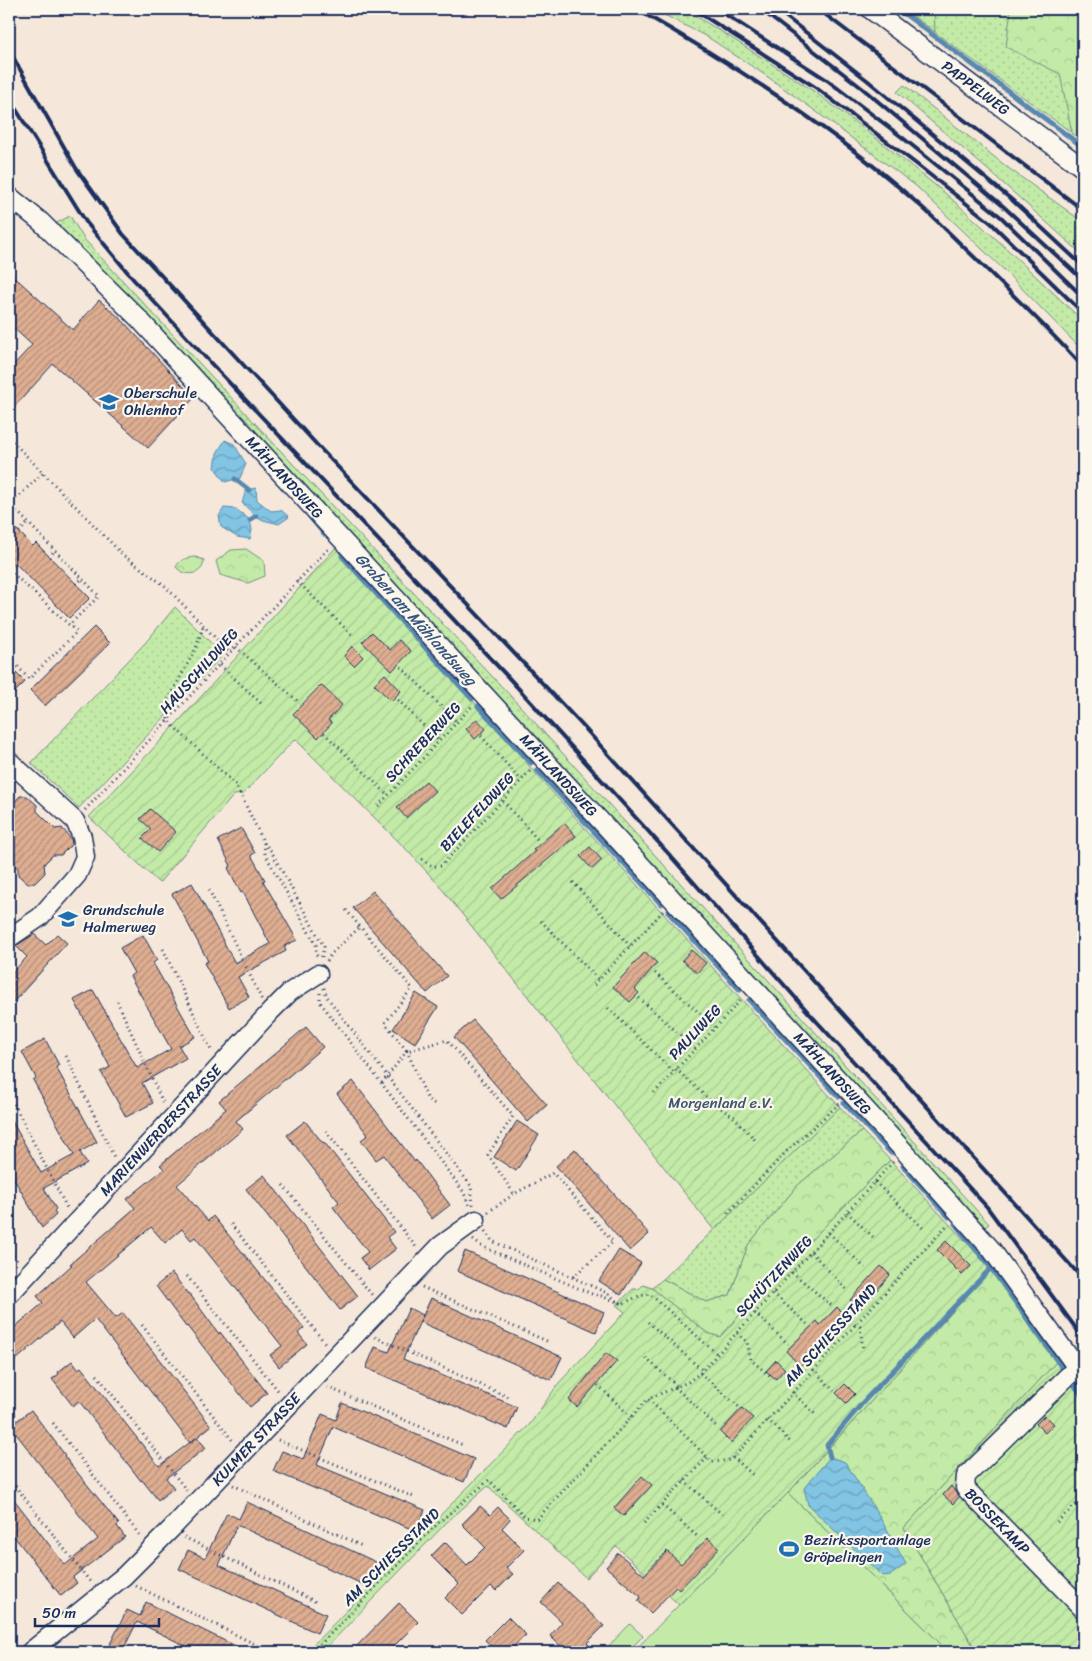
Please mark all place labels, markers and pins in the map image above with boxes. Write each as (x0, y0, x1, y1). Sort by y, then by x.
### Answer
place label: Oberschule Ohlenhof (124, 380, 197, 423)
school or university icon: Oberschule Ohlenhof (98, 391, 120, 413)
place label: Grundschule Halmerweg (83, 897, 164, 940)
school or university icon: Grundschule Halmerweg (57, 908, 79, 930)
place label: Bezirkssportanlage Gröpelingen (804, 1527, 931, 1570)
sports icon: Bezirkssportanlage Gröpelingen (778, 1538, 800, 1560)

